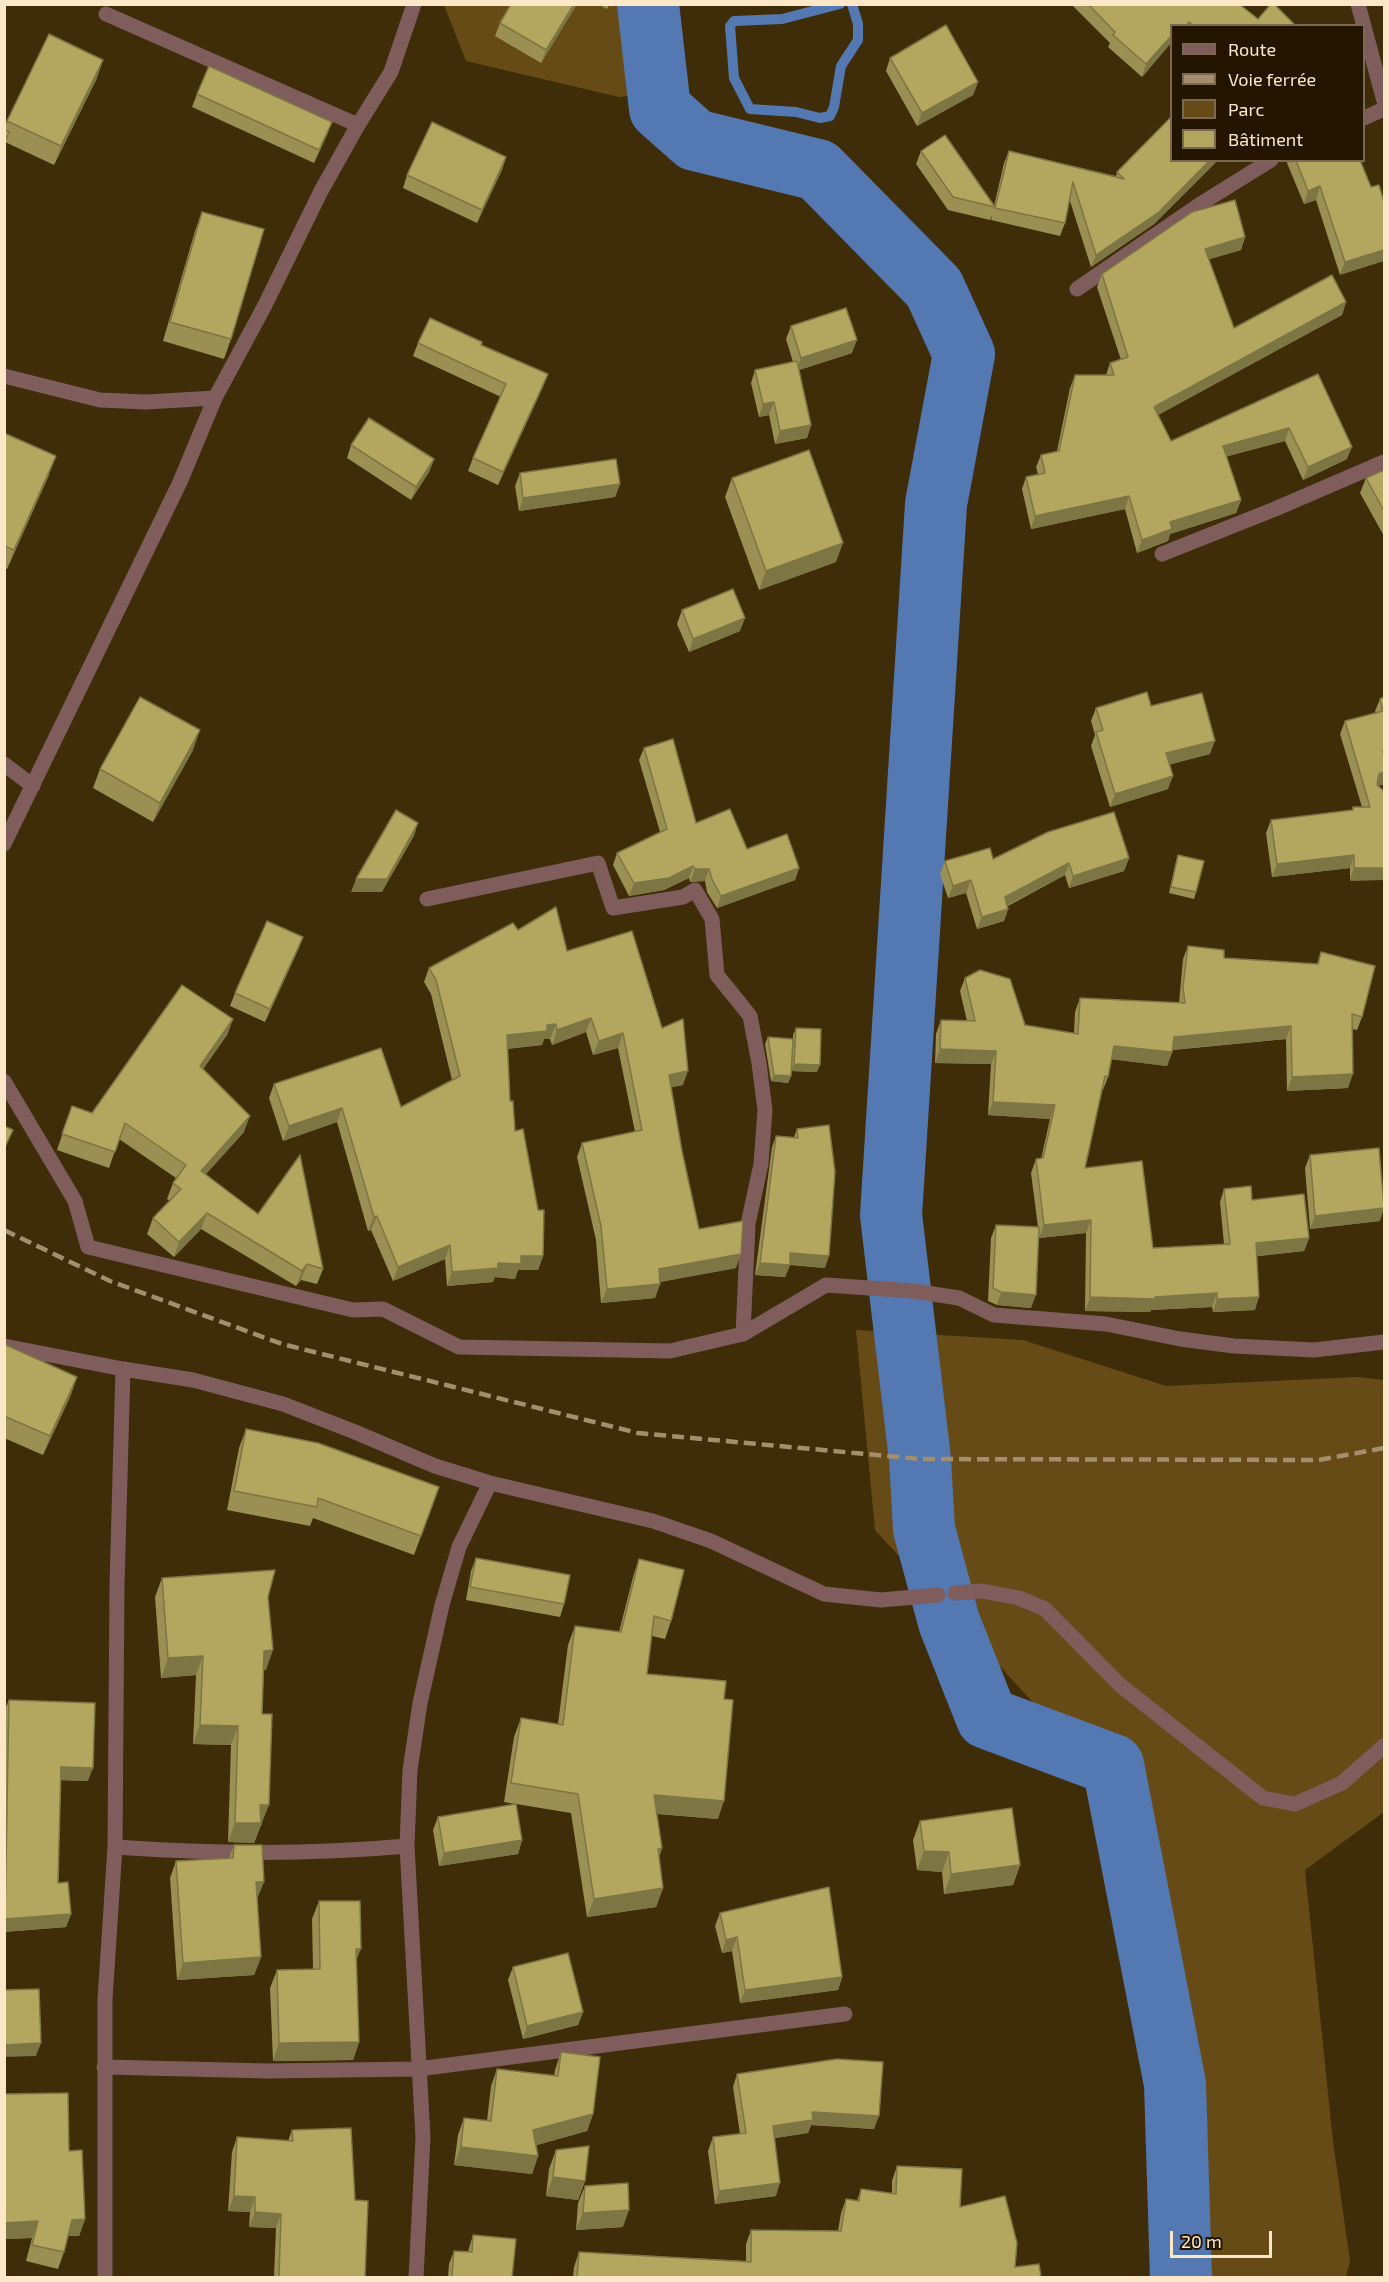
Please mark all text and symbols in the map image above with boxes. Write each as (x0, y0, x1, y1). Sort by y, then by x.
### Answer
legend (1170, 24, 1365, 162)
text: Route (1228, 38, 1276, 60)
text: Voie ferrée (1228, 68, 1316, 90)
text: Parc (1228, 98, 1264, 120)
text: Bâtiment (1228, 128, 1303, 150)
scale bar (1173, 2219, 1275, 2257)
text: 20 m (1181, 2230, 1222, 2252)

